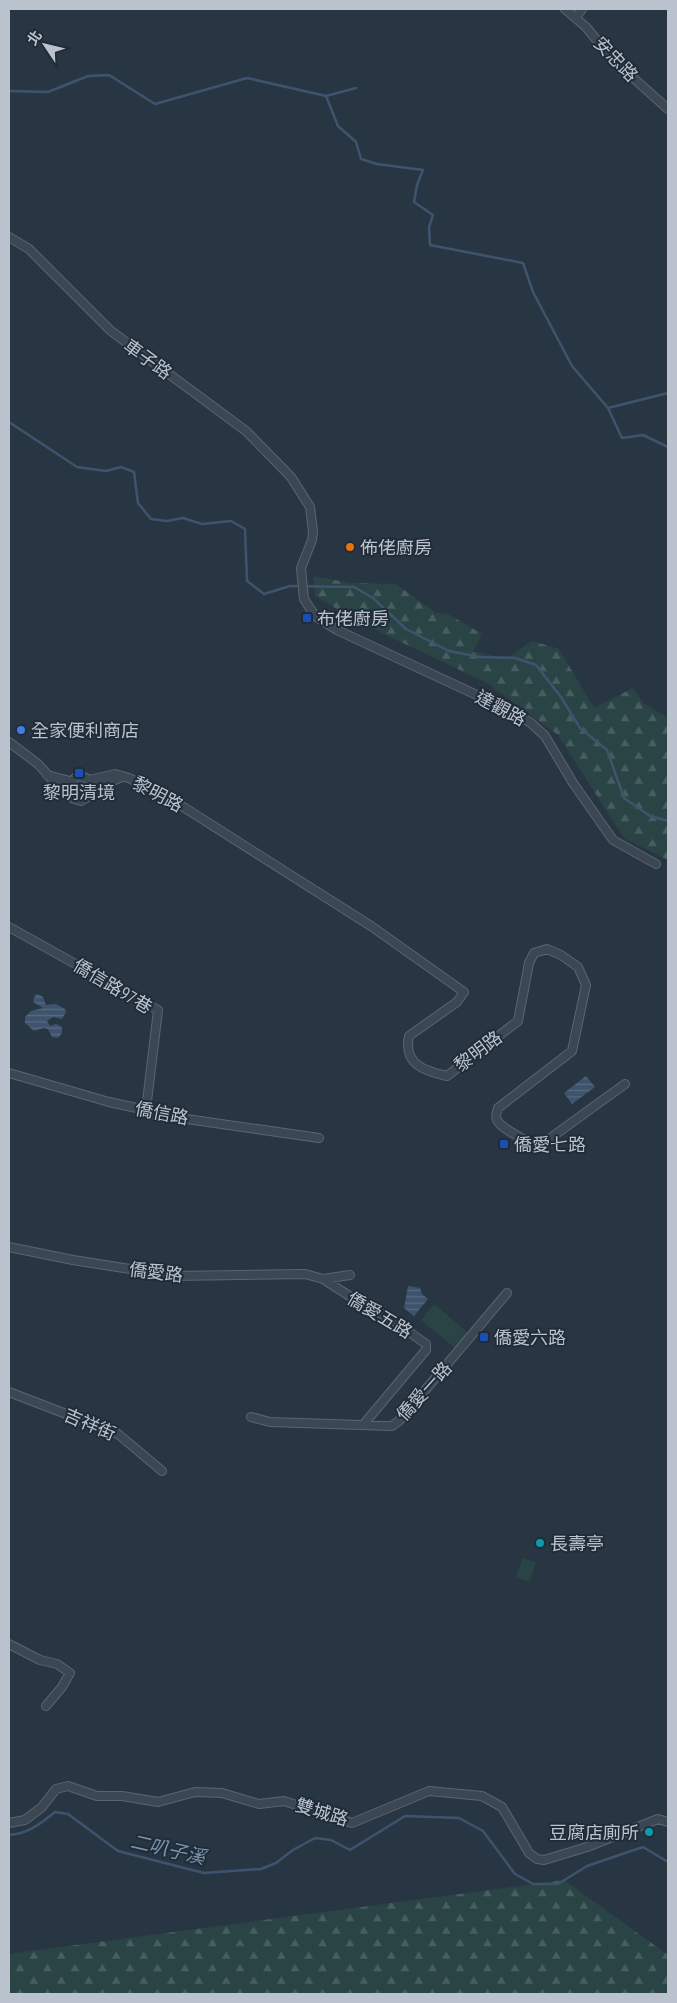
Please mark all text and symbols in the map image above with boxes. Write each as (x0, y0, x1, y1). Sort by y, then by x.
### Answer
north arrow (20, 20, 70, 70)
text: 北 (23, 27, 46, 48)
street label: 安忠路 (589, 32, 643, 86)
street label: 車子路 (119, 334, 177, 384)
place label: 佈佬廚房 (360, 536, 432, 559)
marker: 佈佬廚房 (344, 541, 356, 553)
place label: 布佬廚房 (317, 607, 389, 630)
marker: 布佬廚房 (301, 612, 313, 624)
street label: 達觀路 (472, 685, 530, 731)
place label: 全家便利商店 (31, 719, 139, 742)
marker: 全家便利商店 (15, 724, 27, 736)
marker: 黎明清境 (73, 767, 85, 779)
street label: 黎明路 (129, 771, 187, 817)
place label: 黎明清境 (43, 781, 115, 804)
street label: 僑信路97巷 (69, 953, 157, 1019)
street label: 黎明路 (450, 1026, 506, 1076)
street label: 僑信路 (133, 1097, 191, 1129)
place label: 僑愛七路 (514, 1133, 586, 1156)
marker: 僑愛七路 (498, 1138, 510, 1150)
street label: 僑愛路 (128, 1257, 184, 1287)
street label: 僑愛五路 (343, 1287, 417, 1343)
place label: 僑愛六路 (494, 1326, 566, 1349)
marker: 僑愛六路 (478, 1331, 490, 1343)
street label: 僑愛一路 (391, 1357, 457, 1425)
street label: 吉祥街 (61, 1403, 119, 1445)
place label: 長壽亭 (550, 1532, 604, 1555)
marker: 長壽亭 (534, 1537, 546, 1549)
street label: 雙城路 (293, 1793, 351, 1831)
place label: 豆腐店廁所 (549, 1821, 639, 1844)
marker: 豆腐店廁所 (643, 1826, 655, 1838)
water label: 二叭子溪 (128, 1829, 211, 1870)

